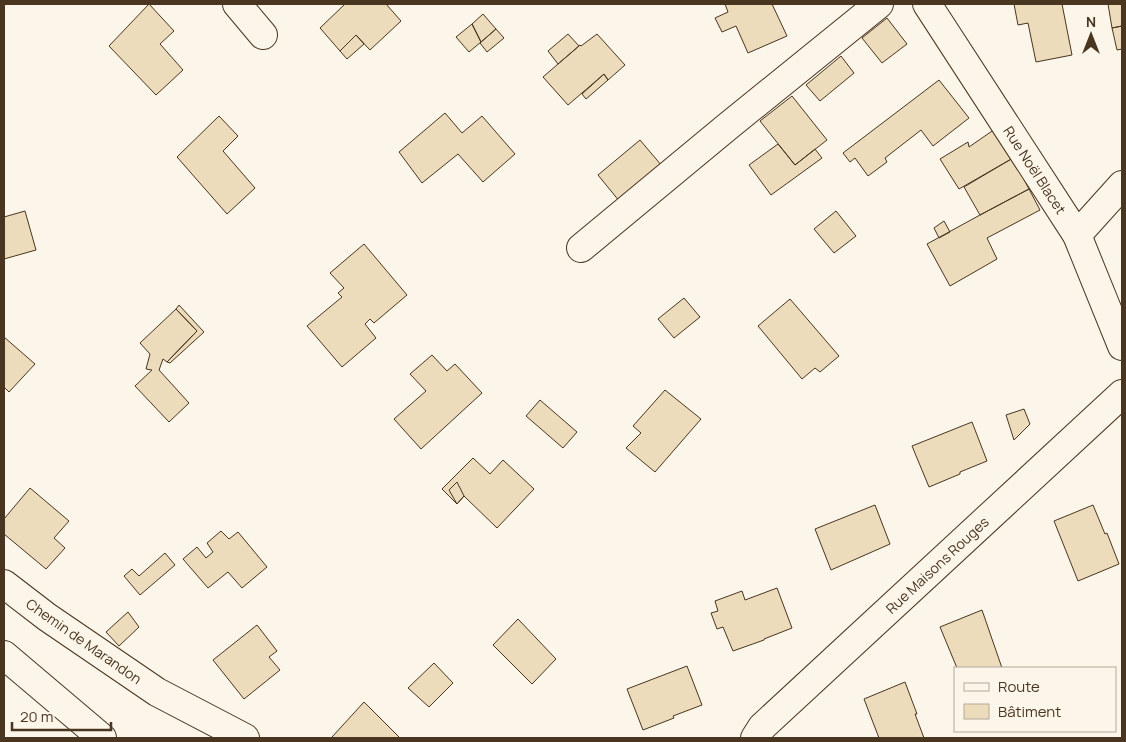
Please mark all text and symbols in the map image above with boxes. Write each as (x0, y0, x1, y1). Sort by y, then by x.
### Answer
north arrow (1066, 10, 1116, 60)
text: N (1086, 12, 1096, 31)
street label: Rue Noël Blacet (999, 122, 1071, 218)
street label: Rue Maisons Rouges (881, 512, 993, 618)
street label: Chemin de Marandon (22, 594, 146, 688)
legend (954, 667, 1116, 732)
text: Route (998, 676, 1040, 697)
scale bar (12, 700, 111, 732)
text: Bâtiment (998, 701, 1061, 722)
text: 20 m (20, 706, 53, 727)

